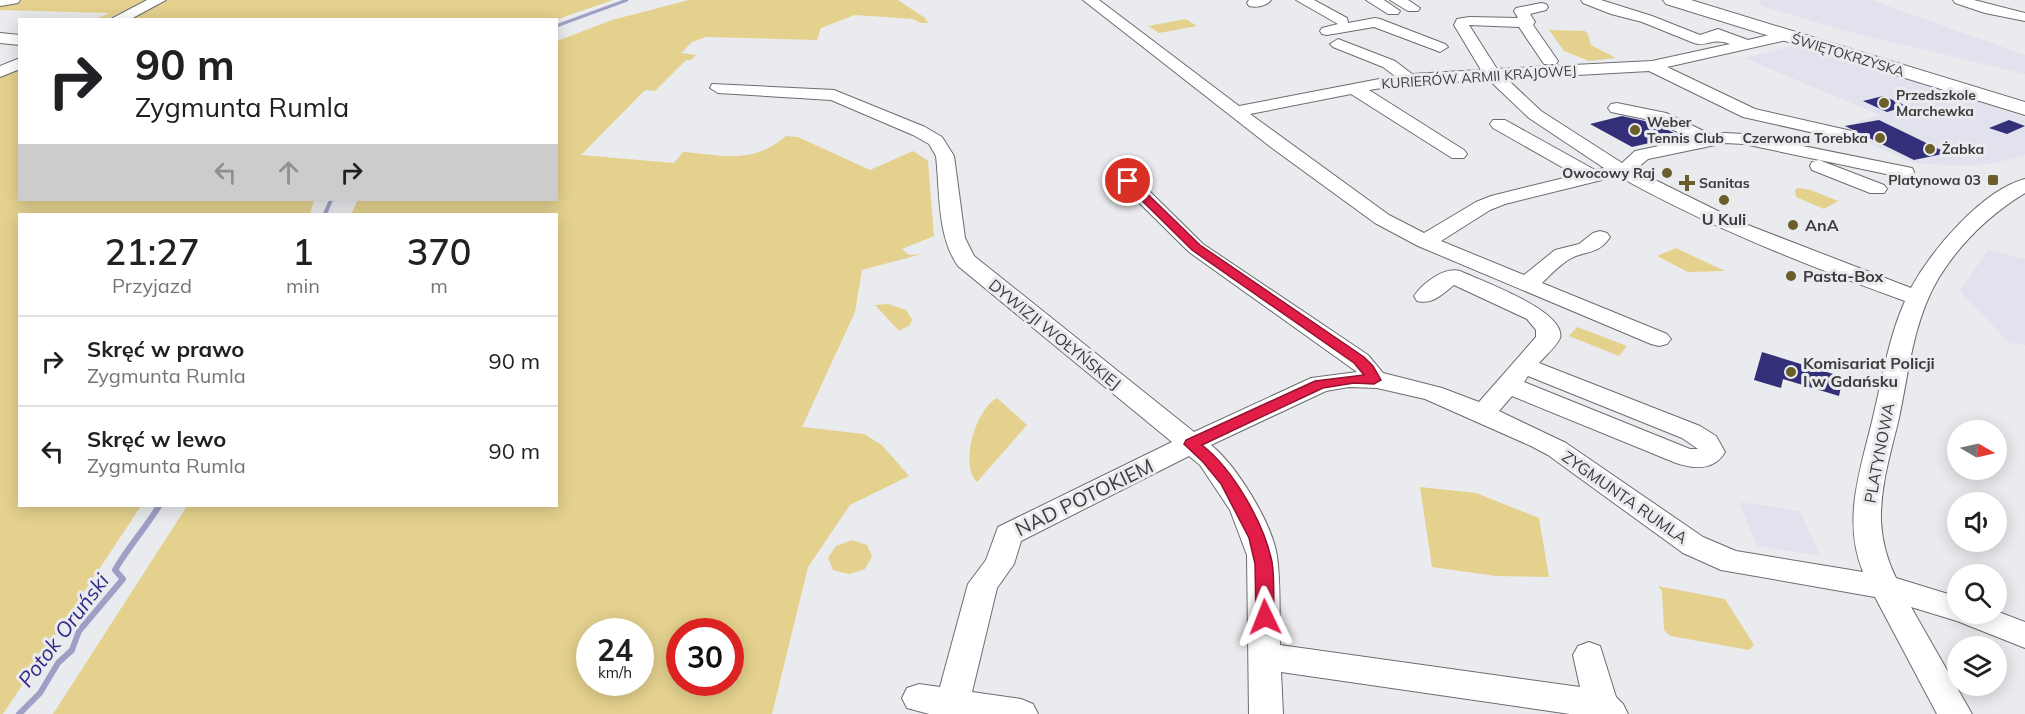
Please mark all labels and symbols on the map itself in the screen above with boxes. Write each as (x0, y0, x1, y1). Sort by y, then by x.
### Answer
street label: ŚWIĘTOKRZYSKA (1789, 29, 1907, 81)
street label: KURIERÓW ARMII KRAJOWEJ (1381, 61, 1577, 93)
place label: Przedszkole Marchewka (1896, 86, 1976, 120)
marker: Przedszkole Marchewka (1877, 96, 1891, 110)
place label: Weber Tennis Club (1647, 113, 1724, 147)
marker: Weber Tennis Club (1628, 123, 1642, 137)
place label: Czerwona Torebka (1742, 129, 1868, 147)
marker: Czerwona Torebka (1873, 131, 1887, 145)
place label: Żabka (1942, 140, 1984, 158)
marker: Żabka (1923, 142, 1937, 156)
pin (1102, 155, 1153, 206)
place label: Owocowy Raj (1562, 164, 1655, 182)
marker: Owocowy Raj (1660, 166, 1674, 180)
place label: Platynowa 03 (1888, 171, 1981, 189)
marker: Platynowa 03 (1986, 173, 2000, 187)
place label: Sanitas (1699, 174, 1750, 192)
marker: Sanitas (1680, 176, 1694, 190)
marker: U Kuli (1717, 193, 1731, 207)
place label: U Kuli (1702, 209, 1746, 229)
place label: AnA (1805, 215, 1839, 235)
marker: AnA (1786, 218, 1800, 232)
place label: Pasta-Box (1803, 266, 1883, 286)
marker: Pasta-Box (1784, 269, 1798, 283)
street label: DYWIZJI WOŁYŃSKIEJ (985, 275, 1125, 393)
place label: Komisariat Policji I w Gdańsku (1803, 353, 1935, 391)
marker: Komisariat Policji I w Gdańsku (1784, 365, 1798, 379)
street label: PLATYNOWA (1859, 401, 1899, 505)
north arrow (1947, 420, 2007, 480)
street label: ZYGMUNTA RUMLA (1558, 446, 1692, 548)
street label: NAD POTOKIEM (1011, 453, 1157, 541)
water label: Potok Oruński (12, 567, 115, 692)
position arrow (1233, 585, 1297, 649)
speed limit sign: 30 (666, 618, 744, 696)

